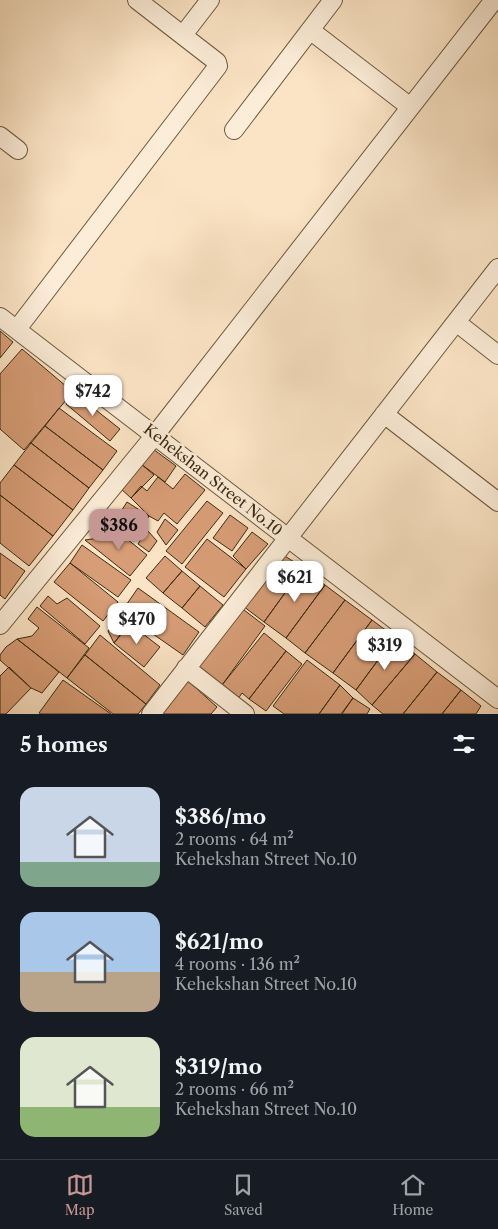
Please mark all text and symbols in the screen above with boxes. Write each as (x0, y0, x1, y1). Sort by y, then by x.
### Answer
pin: $742 (63, 374, 123, 417)
text: $742 (75, 381, 111, 401)
street label: Kehekshan Street No.10 (140, 420, 286, 540)
pin: $386 (89, 508, 149, 551)
text: $386 (100, 515, 138, 535)
pin: $621 (265, 560, 325, 603)
text: $621 (277, 567, 313, 587)
pin: $470 (107, 602, 167, 645)
text: $470 (119, 609, 155, 629)
pin: $319 (355, 628, 415, 671)
text: $319 (368, 635, 402, 655)
icon: filters (450, 730, 478, 758)
text: 5 homes (20, 732, 108, 757)
text: $386/mo (175, 804, 266, 829)
icon: home (60, 807, 120, 867)
text: 2 rooms · 64 m² (175, 829, 294, 849)
text: Kehekshan Street No.10 (175, 849, 357, 869)
text: $621/mo (175, 929, 263, 954)
icon: home (60, 932, 120, 992)
text: 4 rooms · 136 m² (175, 954, 300, 974)
text: Kehekshan Street No.10 (175, 974, 357, 994)
text: $319/mo (175, 1054, 262, 1079)
icon: home (60, 1057, 120, 1117)
text: 2 rooms · 66 m² (175, 1079, 294, 1099)
text: Kehekshan Street No.10 (175, 1099, 357, 1119)
tab: Map (65, 1171, 95, 1219)
tab: Saved (224, 1171, 263, 1219)
tab: Home (392, 1171, 433, 1219)

